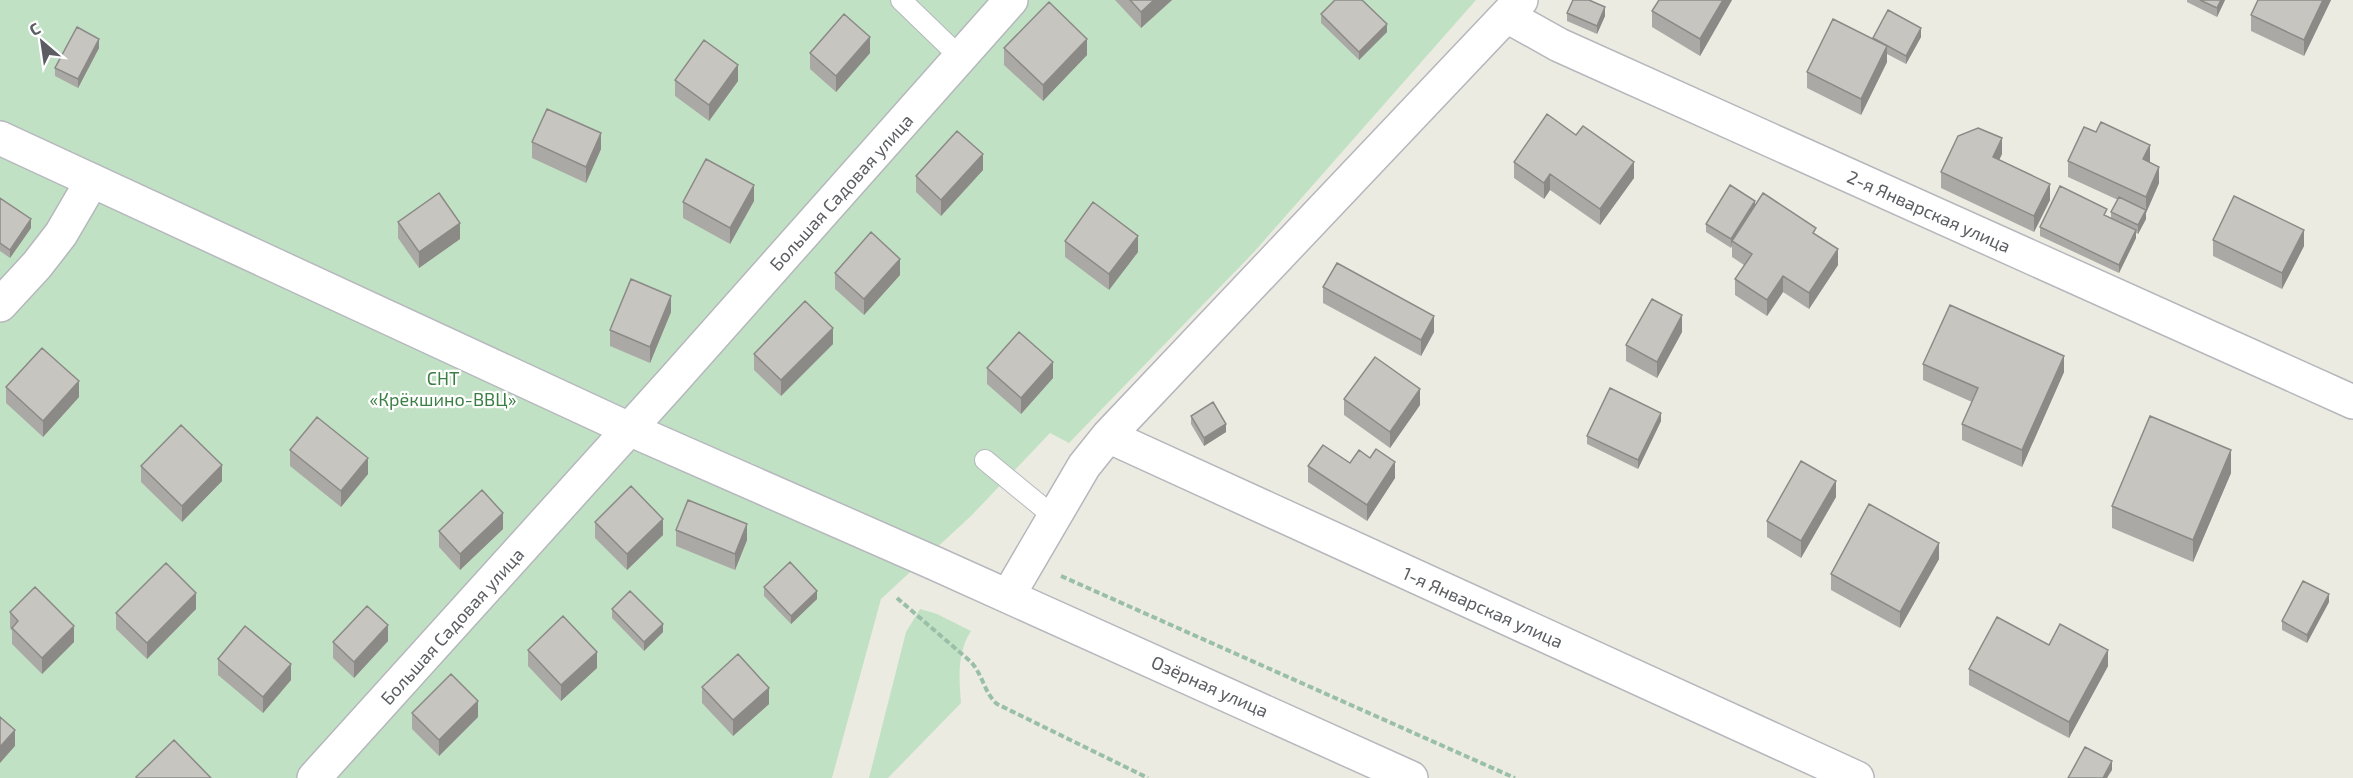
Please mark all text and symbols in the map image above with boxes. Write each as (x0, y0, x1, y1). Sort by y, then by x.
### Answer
north arrow (12, 12, 72, 72)
text: С (26, 18, 43, 39)
street label: Большая Садовая улица (765, 109, 917, 275)
street label: 2-я Январская улица (1844, 165, 2014, 257)
park label: СНТ «Крёкшино-ВВЦ» (370, 367, 516, 410)
street label: Большая Садовая улица (376, 543, 528, 709)
street label: 1-я Январская улица (1399, 562, 1567, 652)
street label: Озёрная улица (1148, 650, 1272, 722)

